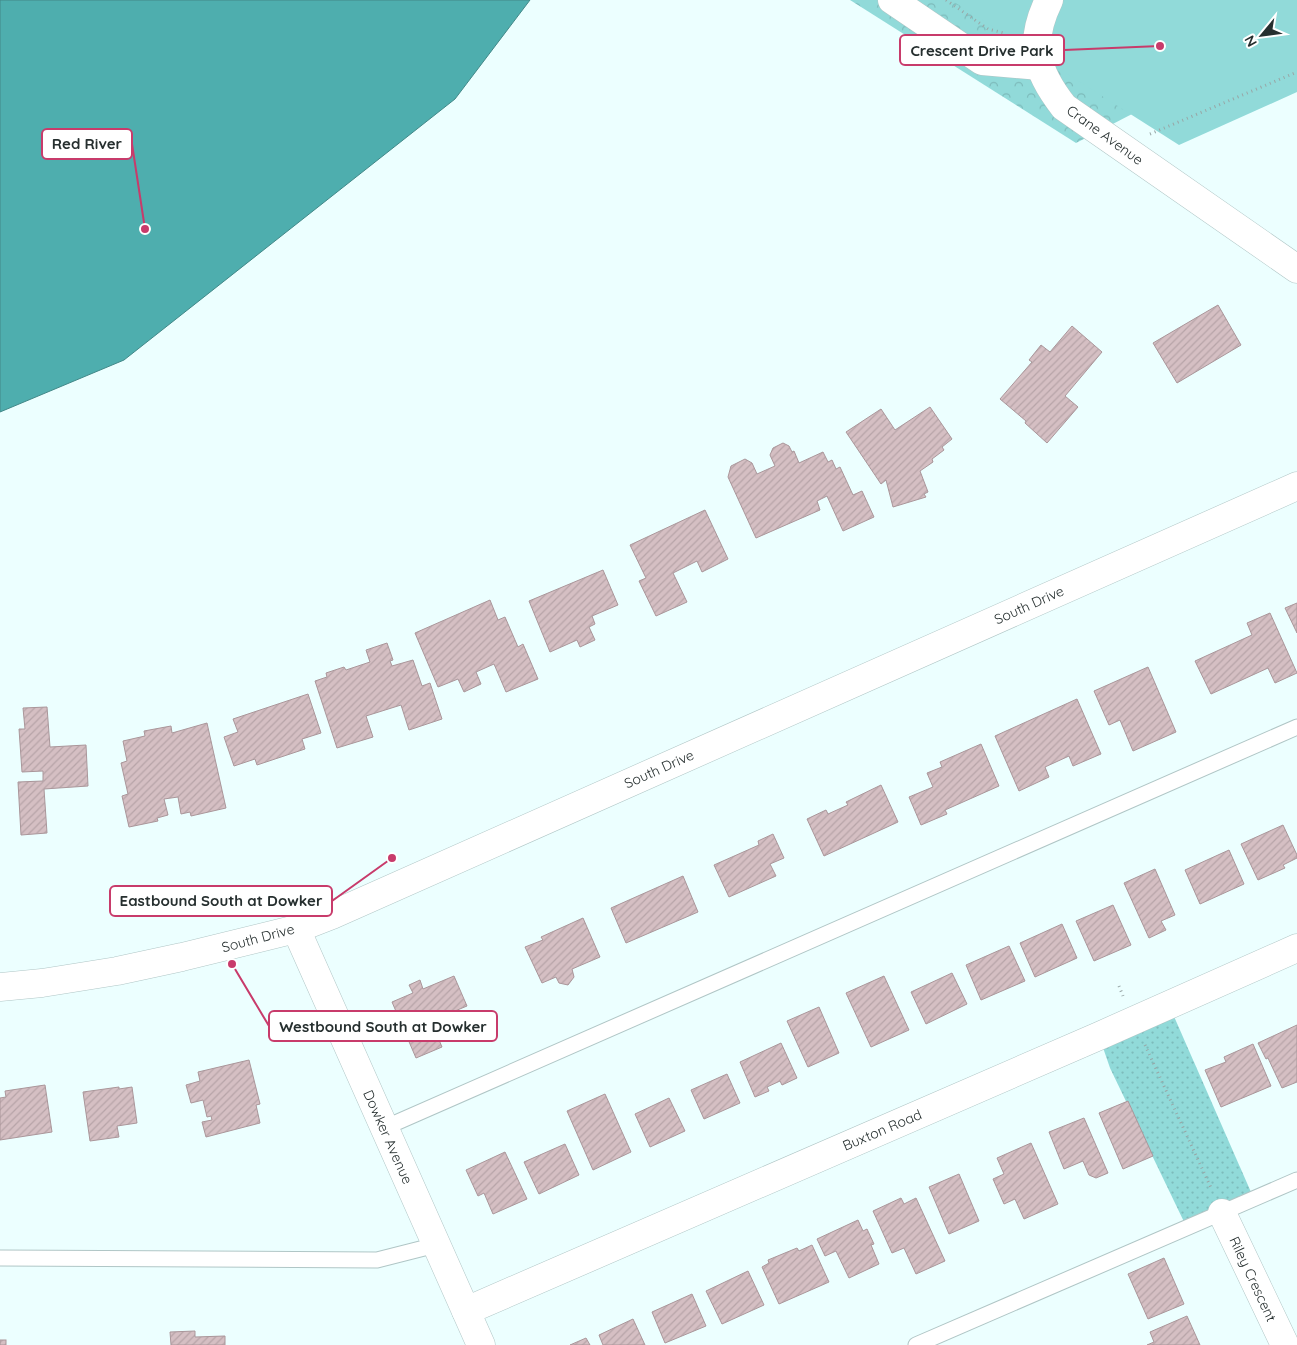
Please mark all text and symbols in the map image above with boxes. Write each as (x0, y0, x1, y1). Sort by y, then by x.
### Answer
north arrow (1237, 10, 1287, 60)
text: N (1240, 32, 1261, 50)
callout: Crescent Drive Park (900, 35, 1064, 65)
text: Crescent Drive Park (910, 41, 1054, 60)
street label: Crane Avenue (1063, 101, 1147, 169)
callout: Red River (42, 129, 132, 159)
text: Red River (52, 134, 123, 153)
street label: South Drive (991, 582, 1067, 628)
street label: South Drive (621, 746, 697, 792)
callout: Eastbound South at Dowker (110, 886, 332, 916)
text: Eastbound South at Dowker (120, 891, 323, 910)
street label: South Drive (220, 920, 296, 956)
callout: Westbound South at Dowker (269, 1011, 497, 1041)
text: Westbound South at Dowker (279, 1017, 487, 1036)
street label: Dowker Avenue (359, 1087, 417, 1187)
street label: Buxton Road (840, 1105, 924, 1155)
street label: Riley Crescent (1225, 1234, 1281, 1325)

